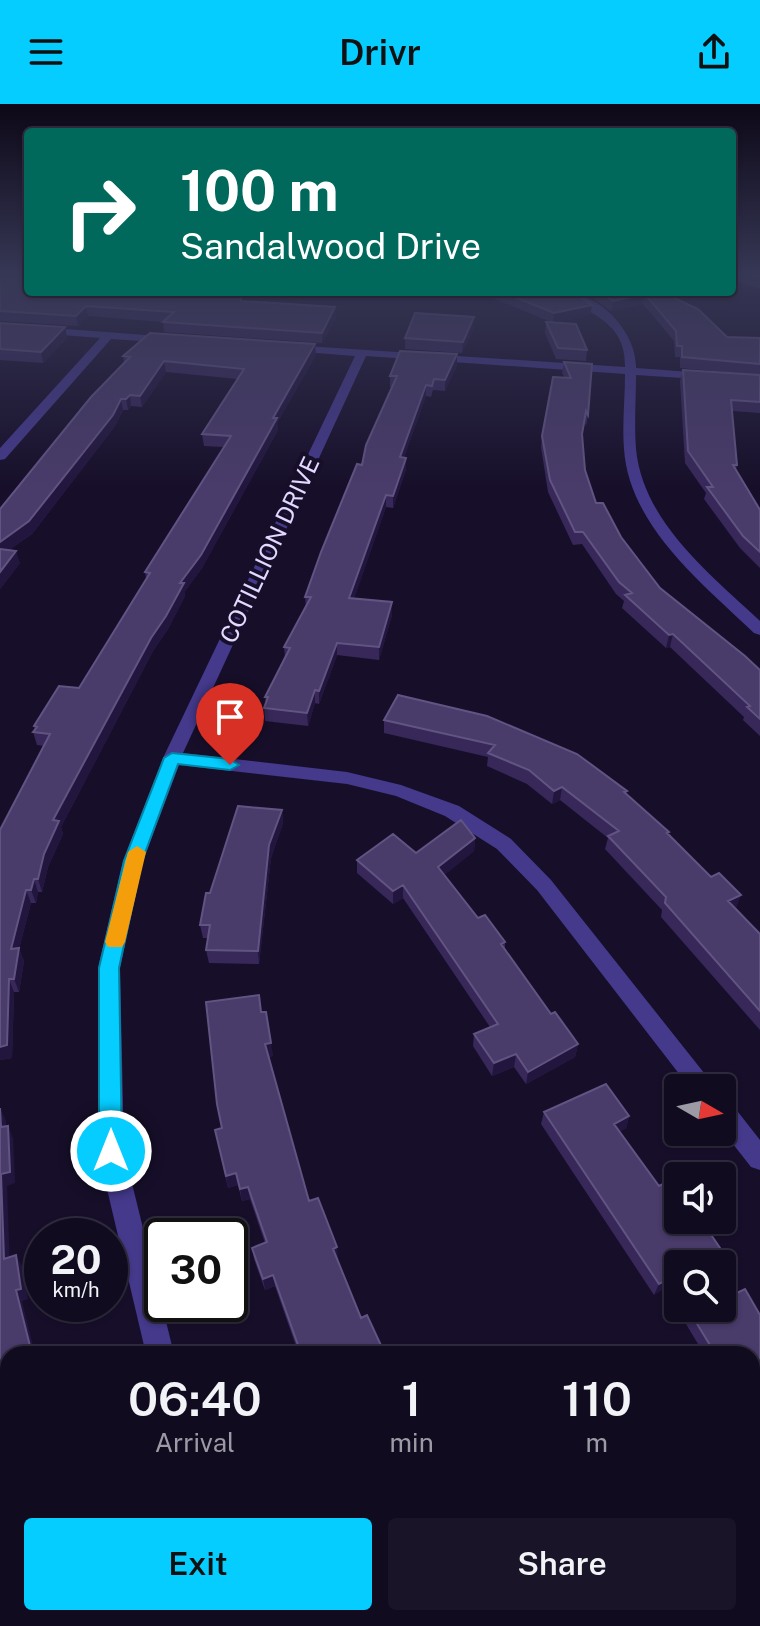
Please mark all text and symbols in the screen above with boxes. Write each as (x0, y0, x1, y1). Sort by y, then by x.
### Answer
icon: menu (24, 30, 68, 74)
icon: share (692, 30, 736, 74)
text: Drivr (339, 31, 421, 73)
text: 100 m (180, 158, 339, 224)
icon: right (48, 160, 152, 264)
text: Sandalwood Drive (180, 225, 481, 267)
street label: COTILLION DRIVE (214, 452, 325, 647)
pin (196, 683, 264, 765)
icon: arrive (208, 695, 252, 739)
north arrow (664, 1074, 736, 1146)
map controls (664, 1074, 736, 1322)
position arrow (69, 1109, 153, 1193)
button: sound (664, 1162, 736, 1234)
speed limit sign: 30 (144, 1218, 248, 1322)
text: 20 (50, 1236, 102, 1283)
button: search (664, 1250, 736, 1322)
text: km/h (52, 1278, 100, 1302)
text: 06:40 (128, 1370, 262, 1427)
text: 1 (402, 1370, 422, 1427)
text: 110 (562, 1370, 632, 1427)
text: Arrival (155, 1427, 235, 1458)
text: min (390, 1427, 434, 1458)
text: m (586, 1427, 608, 1458)
button: Exit (24, 1518, 372, 1610)
button: Share (388, 1518, 736, 1610)

